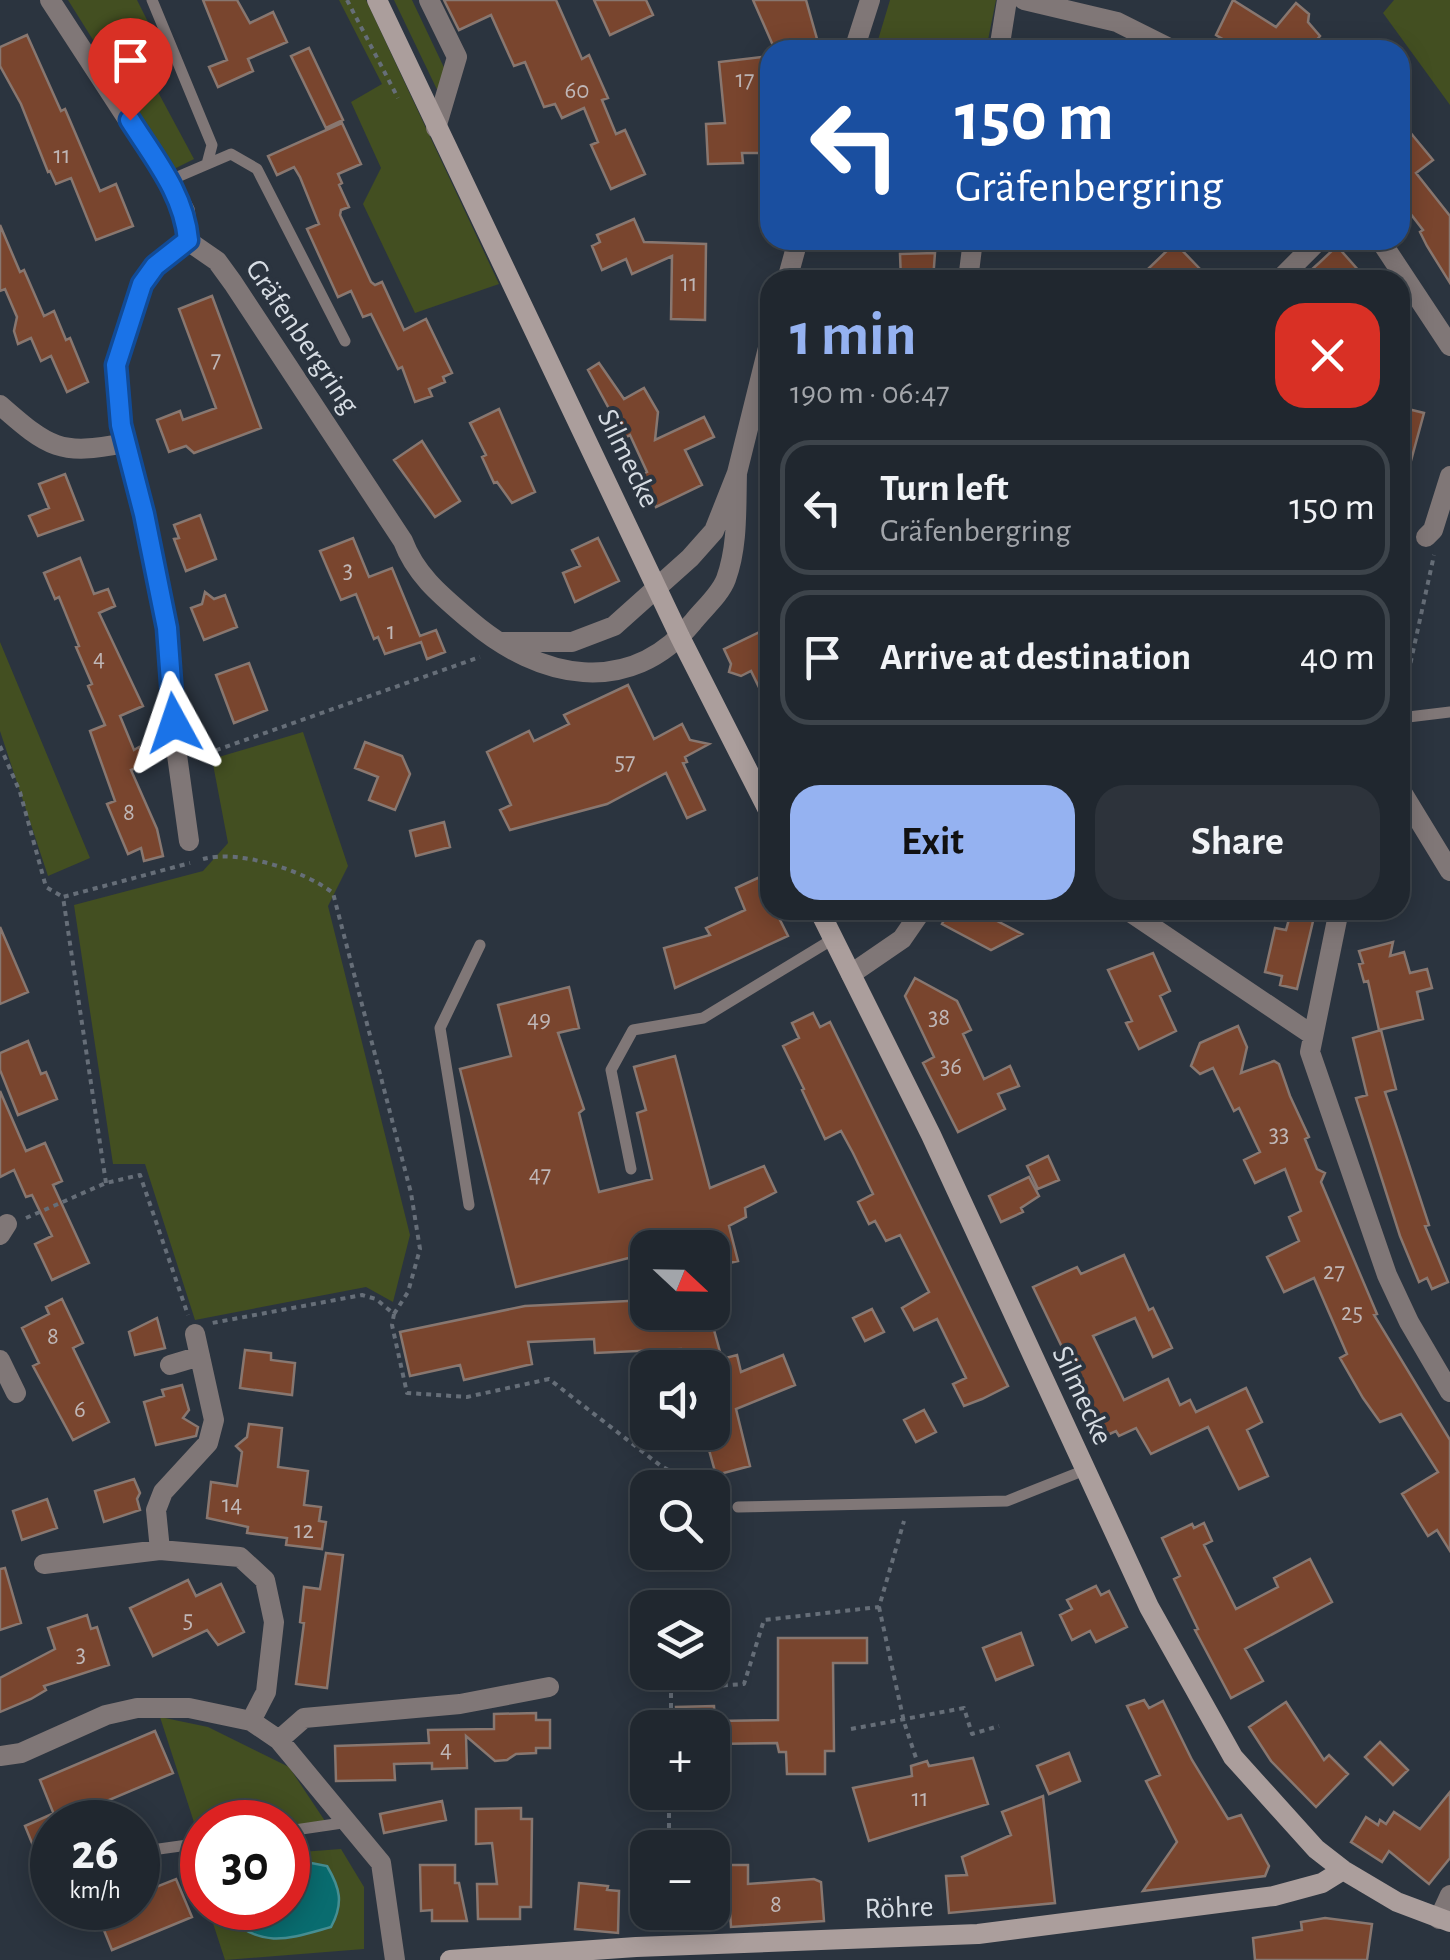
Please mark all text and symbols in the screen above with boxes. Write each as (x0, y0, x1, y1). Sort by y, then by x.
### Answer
pin (88, 18, 173, 121)
icon: arrive (103, 33, 158, 88)
house number: 17 (735, 67, 755, 92)
house number: 60 (565, 78, 589, 103)
icon: left (790, 80, 920, 210)
text: 150 m (955, 83, 1114, 153)
house number: 11 (53, 143, 71, 168)
text: Gräfenbergring (955, 165, 1223, 210)
street label: Gräfenbergring (240, 254, 365, 419)
house number: 11 (680, 271, 698, 296)
button: close (1275, 303, 1380, 408)
text: 1 min (790, 306, 916, 366)
house number: 7 (211, 347, 221, 372)
text: 190 m · 06:47 (790, 377, 950, 409)
street label: Silmecke (592, 405, 665, 512)
text: Turn left (880, 470, 1008, 508)
icon: left (795, 480, 850, 535)
text: 150 m (1289, 489, 1375, 527)
text: Gräfenbergring (880, 515, 1071, 547)
house number: 3 (343, 558, 353, 583)
house number: 1 (387, 619, 395, 644)
icon: arrive (795, 630, 850, 685)
text: Arrive at destination (880, 639, 1191, 677)
text: 40 m (1300, 639, 1375, 677)
house number: 4 (93, 646, 105, 671)
position arrow (122, 671, 226, 775)
house number: 57 (615, 749, 635, 774)
button: Exit (790, 785, 1075, 900)
button: Share (1095, 785, 1380, 900)
house number: 8 (123, 800, 135, 825)
house number: 38 (928, 1005, 950, 1030)
house number: 49 (527, 1007, 551, 1032)
house number: 36 (940, 1054, 962, 1079)
house number: 33 (1269, 1122, 1289, 1147)
house number: 47 (529, 1162, 551, 1187)
north arrow (630, 1230, 730, 1330)
map controls (630, 1230, 730, 1930)
house number: 27 (1323, 1259, 1345, 1284)
house number: 25 (1341, 1300, 1363, 1325)
house number: 8 (47, 1324, 59, 1349)
street label: Silmecke (1046, 1341, 1118, 1449)
button: sound (630, 1350, 730, 1450)
house number: 6 (74, 1397, 86, 1422)
button: search (630, 1470, 730, 1570)
house number: 14 (222, 1492, 242, 1517)
house number: 12 (294, 1518, 314, 1543)
button: layers (630, 1590, 730, 1690)
house number: 5 (183, 1607, 193, 1632)
house number: 3 (76, 1642, 86, 1667)
button: + (630, 1710, 730, 1810)
house number: 4 (440, 1737, 452, 1762)
house number: 11 (911, 1786, 929, 1811)
speed limit sign: 30 (180, 1800, 310, 1930)
text: 26 (71, 1828, 119, 1878)
button: − (630, 1830, 730, 1930)
text: km/h (69, 1878, 121, 1903)
house number: 8 (770, 1892, 782, 1917)
street label: Röhre (864, 1892, 934, 1924)

